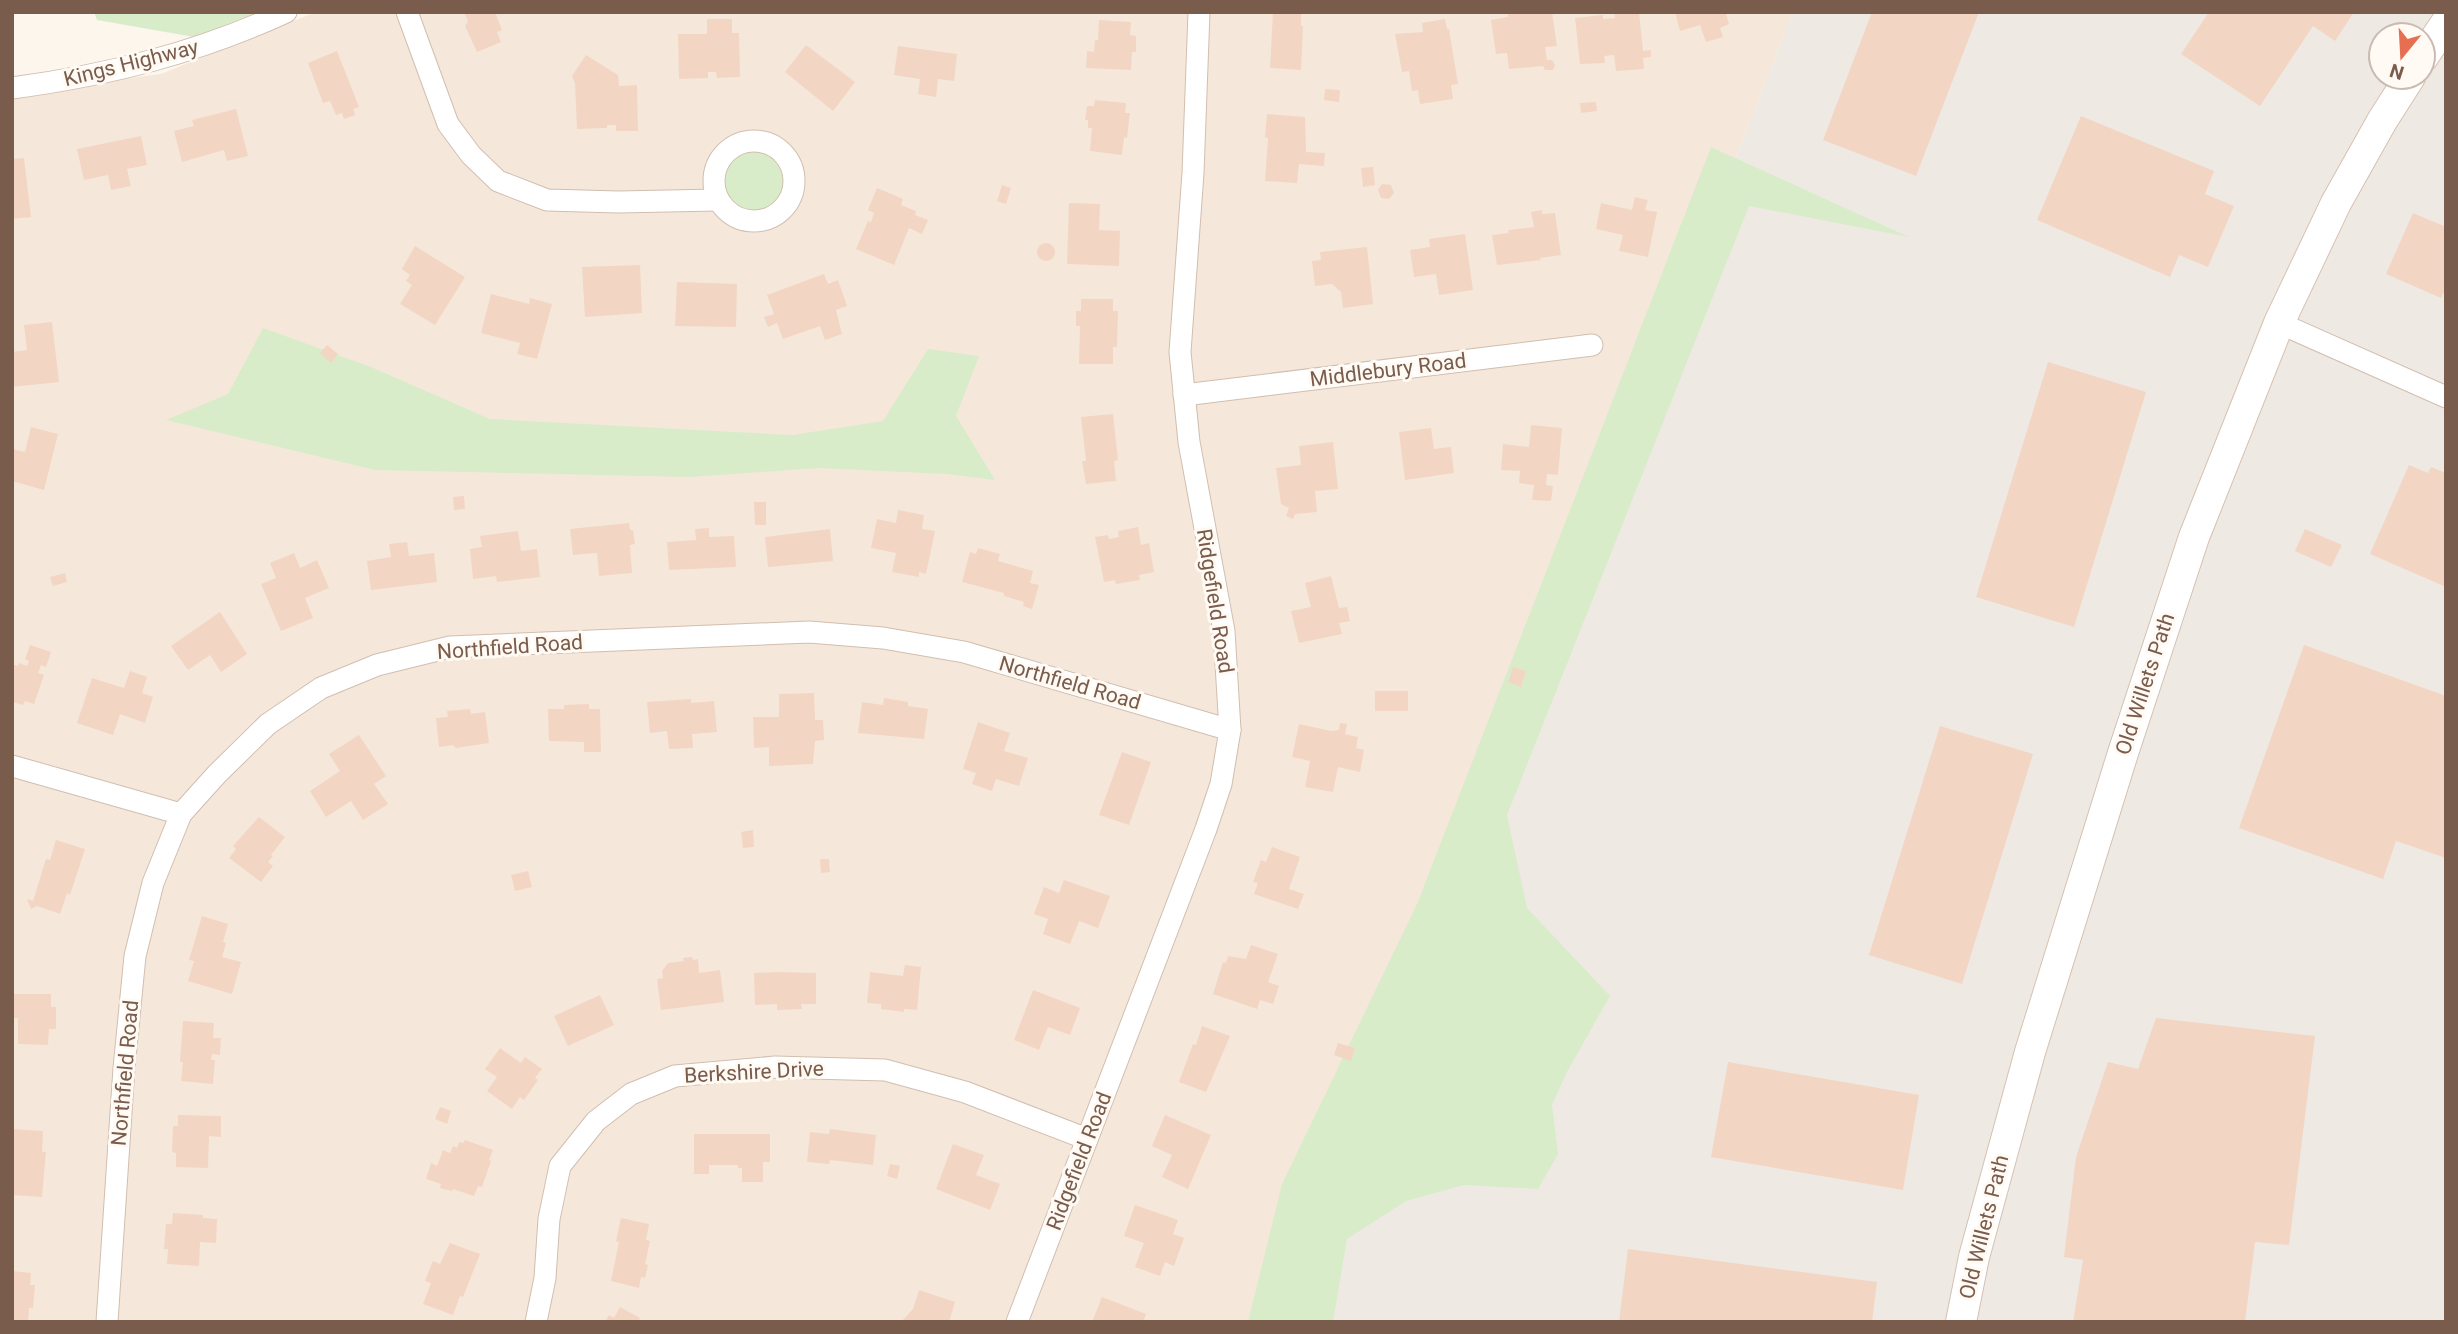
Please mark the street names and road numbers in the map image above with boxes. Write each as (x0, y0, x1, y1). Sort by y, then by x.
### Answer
street label: Kings Highway (61, 35, 201, 91)
street label: Middlebury Road (1308, 348, 1468, 392)
street label: Ridgefield Road (1192, 527, 1238, 675)
street label: Old Willets Path (2111, 610, 2179, 758)
street label: Northfield Road (436, 630, 584, 664)
street label: Northfield Road (996, 651, 1144, 715)
street label: Northfield Road (107, 999, 143, 1147)
street label: Berkshire Drive (683, 1056, 825, 1088)
street label: Ridgefield Road (1042, 1089, 1116, 1233)
street label: Old Willets Path (1955, 1152, 2013, 1302)

